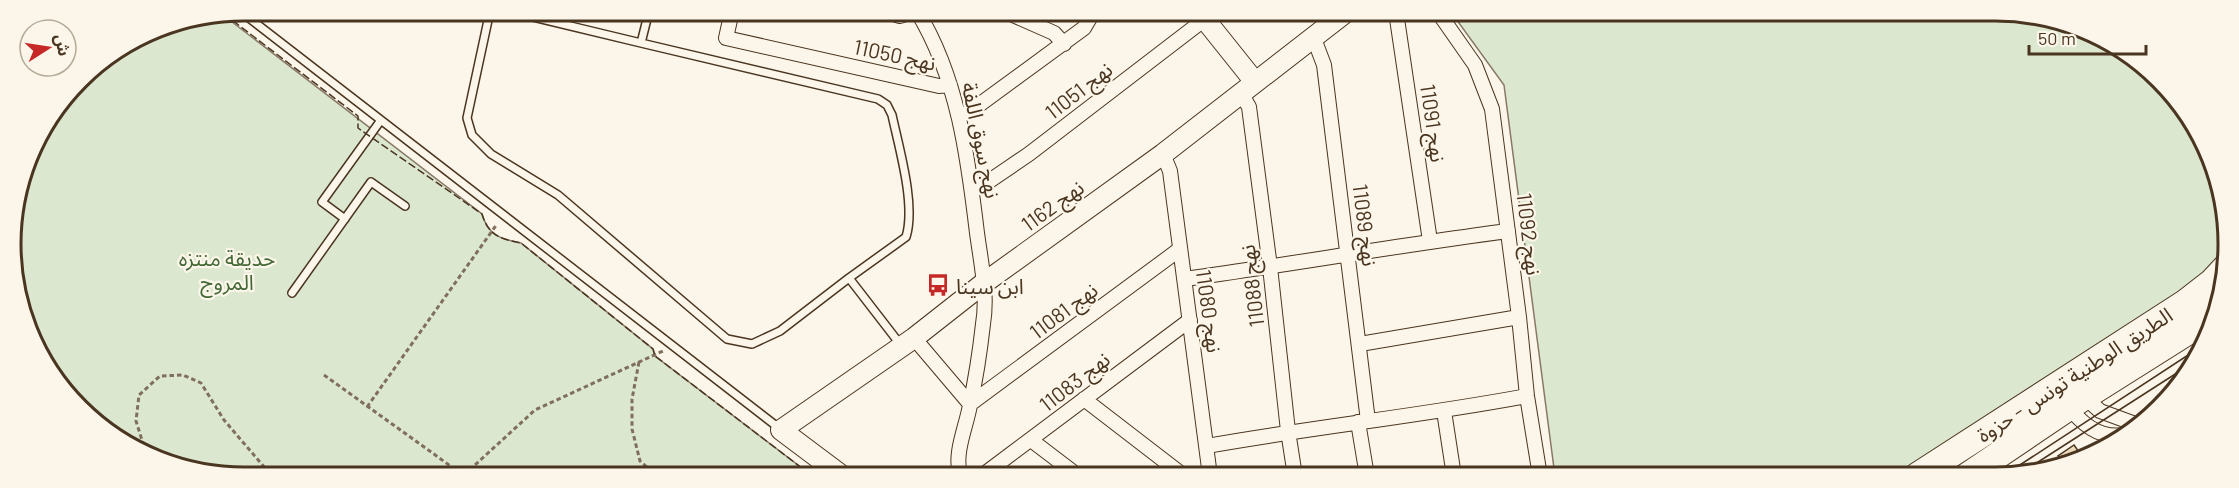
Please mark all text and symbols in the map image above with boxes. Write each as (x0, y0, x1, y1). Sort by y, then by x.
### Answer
north arrow (18, 18, 78, 78)
scale bar (2029, 18, 2146, 56)
text: 50 m (2038, 27, 2076, 49)
text: ش (51, 32, 75, 58)
street label: نهج 11050 (851, 33, 938, 79)
street label: نهج 11051 (1039, 56, 1119, 127)
street label: نهج سوق اللفة (954, 80, 1007, 201)
street label: نهج 11091 (1412, 82, 1452, 164)
street label: نهج 1162 (1016, 174, 1090, 239)
street label: نهج 11089 (1345, 182, 1383, 268)
street label: نهج 11092 (1509, 191, 1547, 277)
street label: نهج 11088 (1234, 243, 1272, 329)
park label: حديقة منتزه المروج (179, 245, 275, 298)
street label: نهج 11080 (1188, 268, 1228, 355)
bus stop icon: ابن سينا (925, 272, 951, 298)
place label: ابن سينا (956, 273, 1024, 299)
street label: نهج 11081 (1024, 276, 1104, 347)
street label: الطريق الوطنية تونس - حزوة (1971, 301, 2178, 448)
street label: نهج 11083 (1034, 346, 1117, 419)

